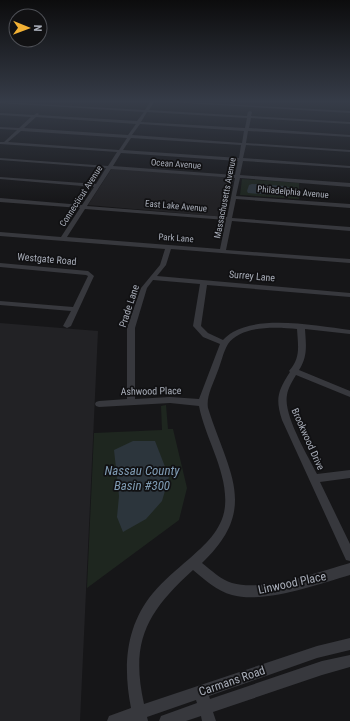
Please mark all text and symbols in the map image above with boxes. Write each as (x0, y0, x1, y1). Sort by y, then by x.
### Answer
north arrow (8, 8, 48, 48)
text: N (31, 25, 44, 32)
street label: Ocean Avenue (150, 157, 202, 171)
street label: Massachusetts Avenue (212, 157, 238, 239)
street label: Connecticut Avenue (58, 164, 104, 228)
street label: Philadelphia Avenue (257, 184, 329, 200)
street label: East Lake Avenue (144, 198, 208, 214)
street label: Park Lane (158, 232, 194, 244)
street label: Westgate Road (17, 251, 77, 267)
street label: Surrey Lane (229, 269, 276, 284)
street label: Prade Lane (117, 283, 141, 329)
street label: Ashwood Place (120, 385, 182, 397)
street label: Brookwood Drive (289, 406, 327, 472)
water label: Nassau County Basin #300 (104, 463, 180, 493)
street label: Linwood Place (257, 569, 328, 597)
street label: Carmans Road (197, 663, 267, 699)

